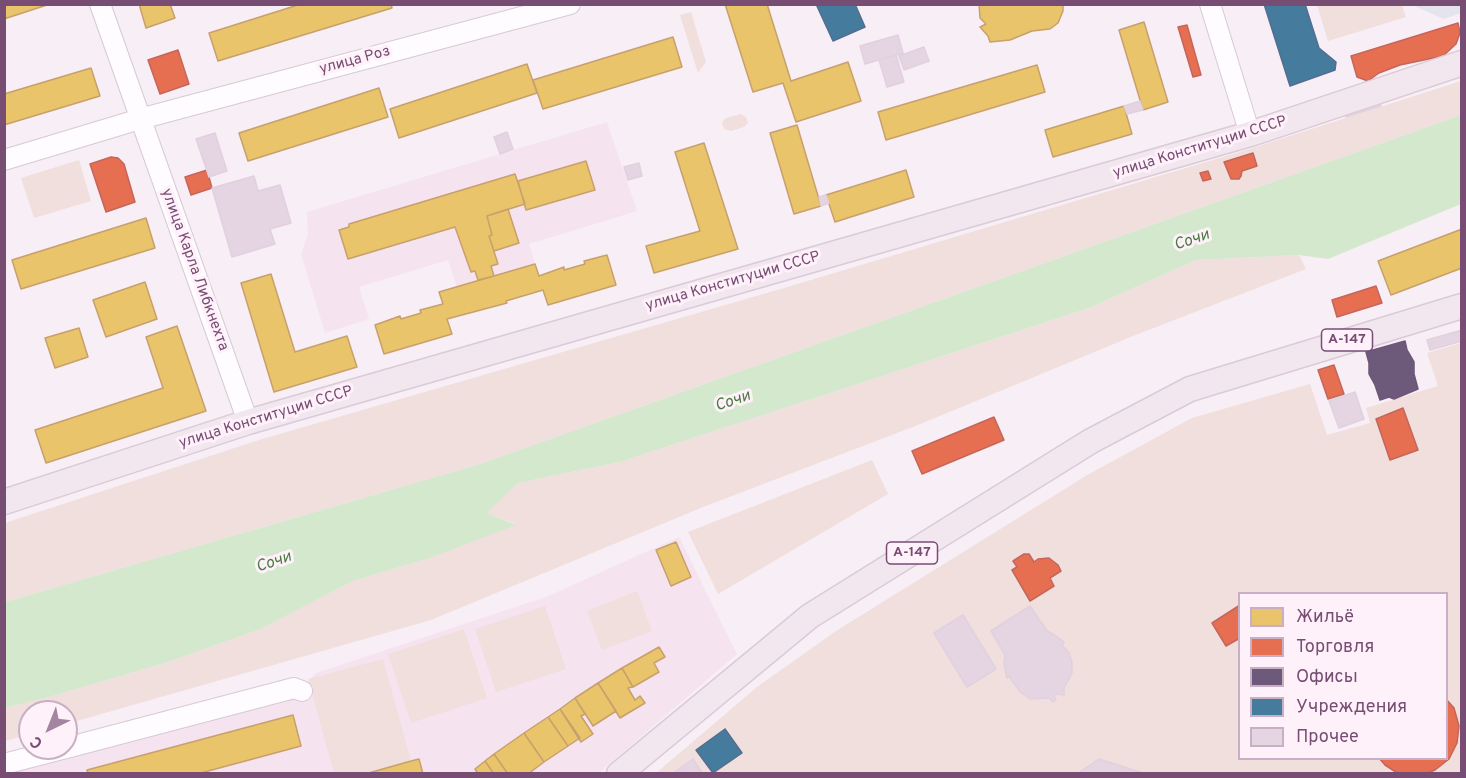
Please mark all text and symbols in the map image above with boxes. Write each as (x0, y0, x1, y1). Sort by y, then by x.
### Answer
street label: улица Роз (318, 43, 392, 79)
street label: улица Конституции СССР (1111, 113, 1289, 183)
street label: улица Карла Либкнехта (156, 187, 232, 353)
water label: Сочи (1172, 226, 1212, 256)
street label: улица Конституции СССР (644, 248, 822, 316)
road number: А-147 (1322, 329, 1372, 351)
street label: улица Конституции СССР (177, 383, 355, 453)
water label: Сочи (713, 387, 753, 417)
road number: А-147 (886, 542, 938, 564)
water label: Сочи (254, 548, 294, 578)
legend (1238, 592, 1448, 760)
text: Жильё (1296, 606, 1354, 629)
text: Торговля (1296, 636, 1374, 659)
text: Офисы (1296, 666, 1358, 689)
text: Учреждения (1296, 696, 1407, 719)
north arrow (18, 700, 78, 760)
text: Прочее (1296, 726, 1359, 749)
text: С (27, 731, 48, 752)

